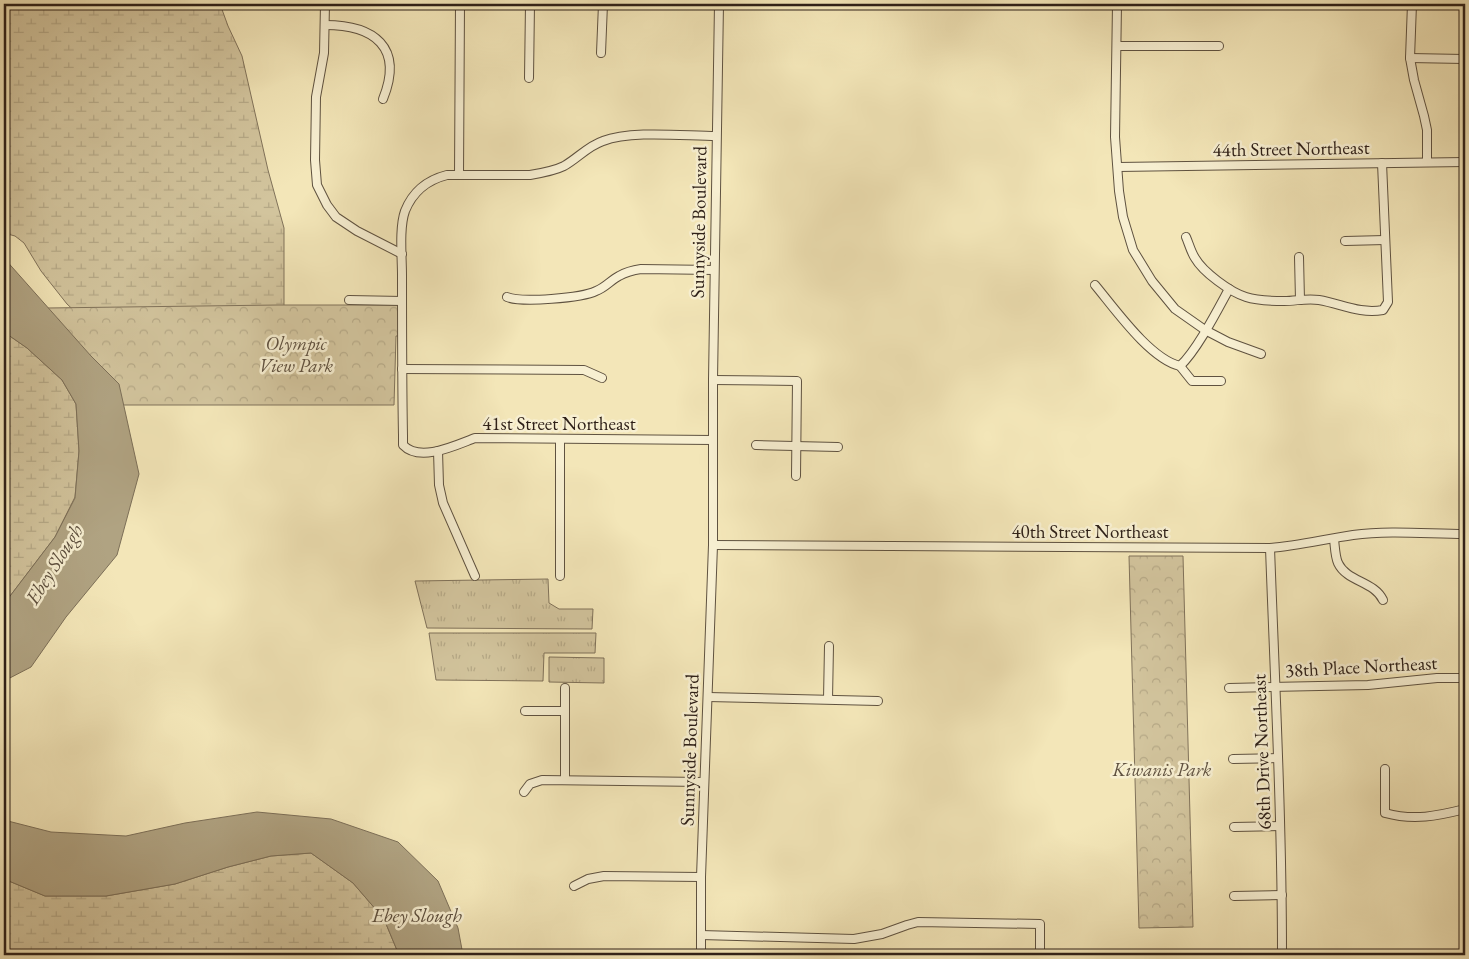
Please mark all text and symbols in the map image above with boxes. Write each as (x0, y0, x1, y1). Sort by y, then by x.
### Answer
street label: 44th Street Northeast (1212, 135, 1370, 162)
street label: Sunnyside Boulevard (685, 145, 712, 298)
park label: Olympic View Park (259, 331, 334, 378)
street label: 41st Street Northeast (482, 411, 636, 436)
water label: Ebey Slough (19, 519, 89, 610)
street label: 40th Street Northeast (1012, 519, 1169, 544)
street label: 38th Place Northeast (1284, 650, 1438, 683)
street label: Sunnyside Boulevard (674, 673, 705, 827)
street label: 68th Drive Northeast (1246, 674, 1277, 830)
park label: Kiwanis Park (1112, 757, 1212, 782)
water label: Ebey Slough (371, 902, 462, 928)

